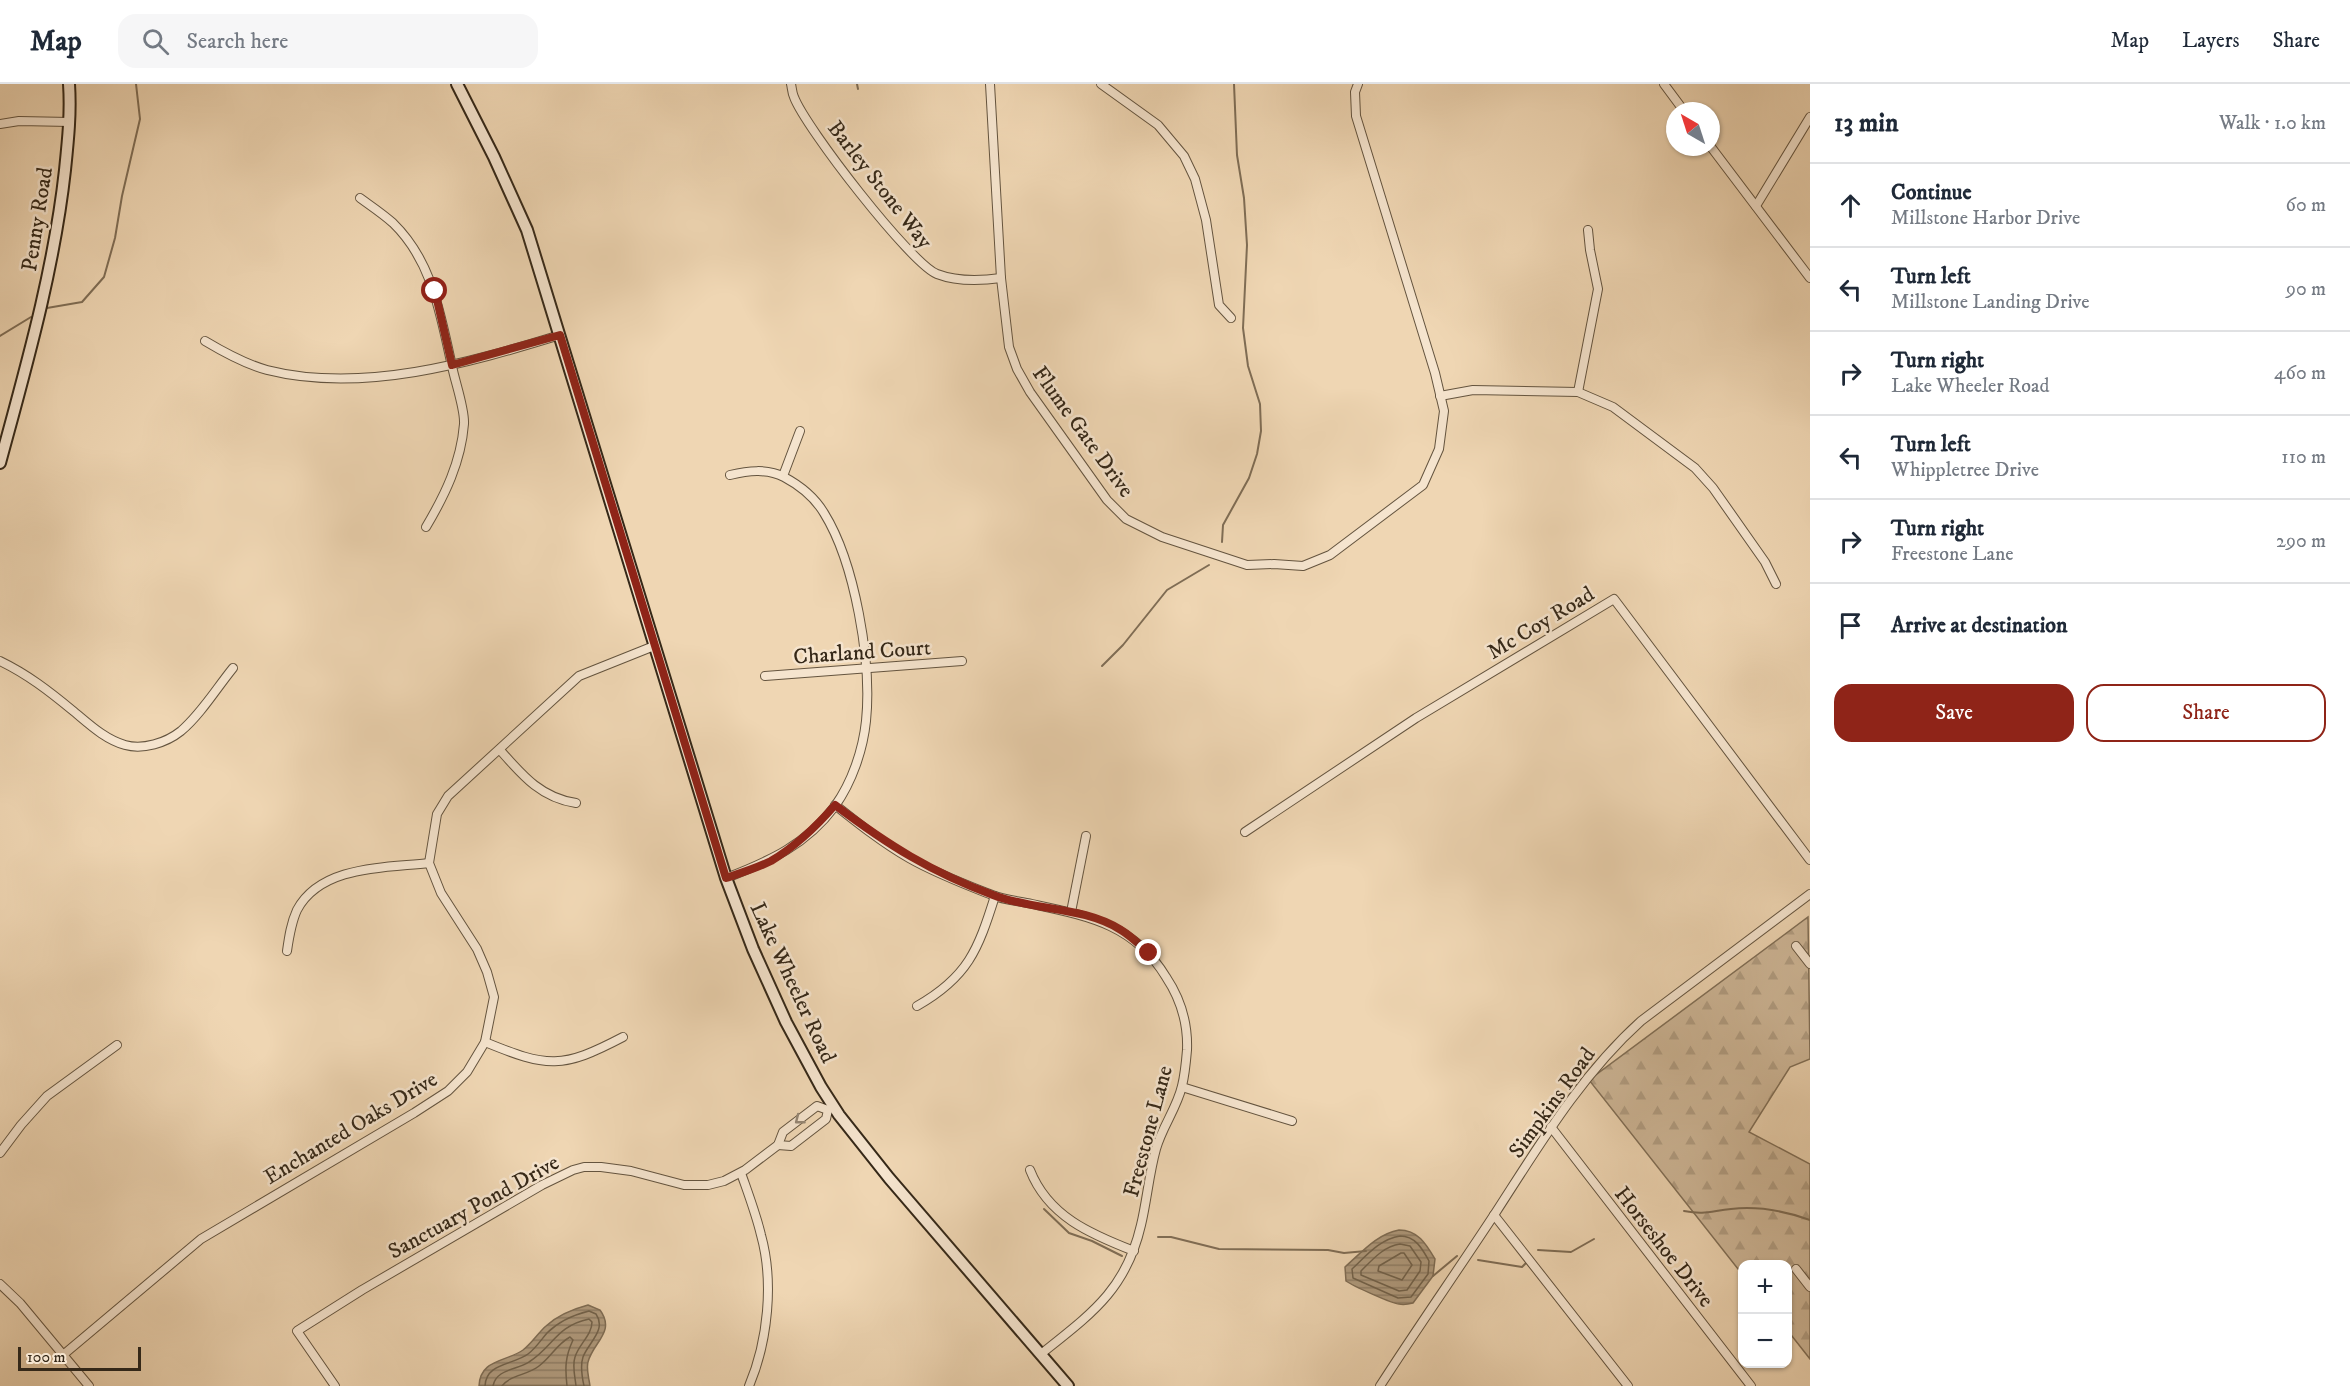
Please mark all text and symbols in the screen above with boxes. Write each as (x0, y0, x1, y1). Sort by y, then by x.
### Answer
search box (118, 14, 538, 68)
text: Map (30, 24, 82, 59)
icon: search (139, 25, 172, 58)
text: Search here (187, 28, 288, 55)
text: Map (2110, 28, 2149, 54)
text: Layers (2182, 28, 2240, 54)
text: Share (2273, 28, 2320, 54)
north arrow (1666, 102, 1720, 156)
text: 13 min (1834, 107, 1899, 140)
text: Walk · 1.0 km (2219, 111, 2326, 136)
street label: Barley Stone Way (821, 115, 939, 255)
street label: Penny Road (16, 165, 59, 273)
text: Continue (1891, 179, 1972, 206)
icon: ahead (1834, 189, 1867, 222)
text: 60 m (2286, 193, 2326, 218)
text: Millstone Harbor Drive (1891, 206, 2080, 231)
text: Turn left (1891, 263, 1971, 290)
icon: left (1834, 273, 1867, 306)
route start (421, 277, 447, 303)
text: 90 m (2286, 277, 2326, 302)
text: Millstone Landing Drive (1891, 290, 2090, 315)
text: Turn right (1891, 347, 1984, 374)
icon: right (1834, 357, 1867, 390)
street label: Flume Gate Drive (1026, 361, 1139, 503)
text: 460 m (2274, 361, 2326, 386)
text: Lake Wheeler Road (1891, 374, 2049, 399)
text: Turn left (1891, 431, 1971, 458)
icon: left (1834, 441, 1867, 474)
text: 110 m (2281, 445, 2326, 470)
text: Whippletree Drive (1891, 458, 2039, 483)
text: Turn right (1891, 515, 1984, 542)
icon: right (1834, 525, 1867, 558)
text: 290 m (2276, 529, 2326, 554)
text: Freestone Lane (1891, 542, 2014, 567)
street label: Mc Coy Road (1482, 581, 1599, 666)
icon: arrive (1834, 609, 1867, 642)
text: Arrive at destination (1891, 612, 2068, 639)
street label: Charland Court (792, 634, 932, 671)
button: Save (1834, 684, 2074, 742)
button: Share (2086, 684, 2326, 742)
street label: Lake Wheeler Road (744, 898, 842, 1067)
route end (1135, 939, 1161, 965)
street label: Simpkins Road (1503, 1042, 1601, 1164)
street label: Freestone Lane (1118, 1063, 1179, 1200)
street label: Enchanted Oaks Drive (259, 1066, 442, 1191)
one-way arrow (795, 1112, 806, 1123)
street label: Sanctuary Pond Drive (384, 1149, 564, 1265)
street label: Horseshoe Drive (1608, 1181, 1719, 1313)
map controls (1738, 1260, 1792, 1368)
button: + (1738, 1260, 1792, 1314)
button: − (1738, 1314, 1792, 1368)
scale bar (18, 1344, 141, 1372)
text: 100 m (27, 1347, 66, 1367)

